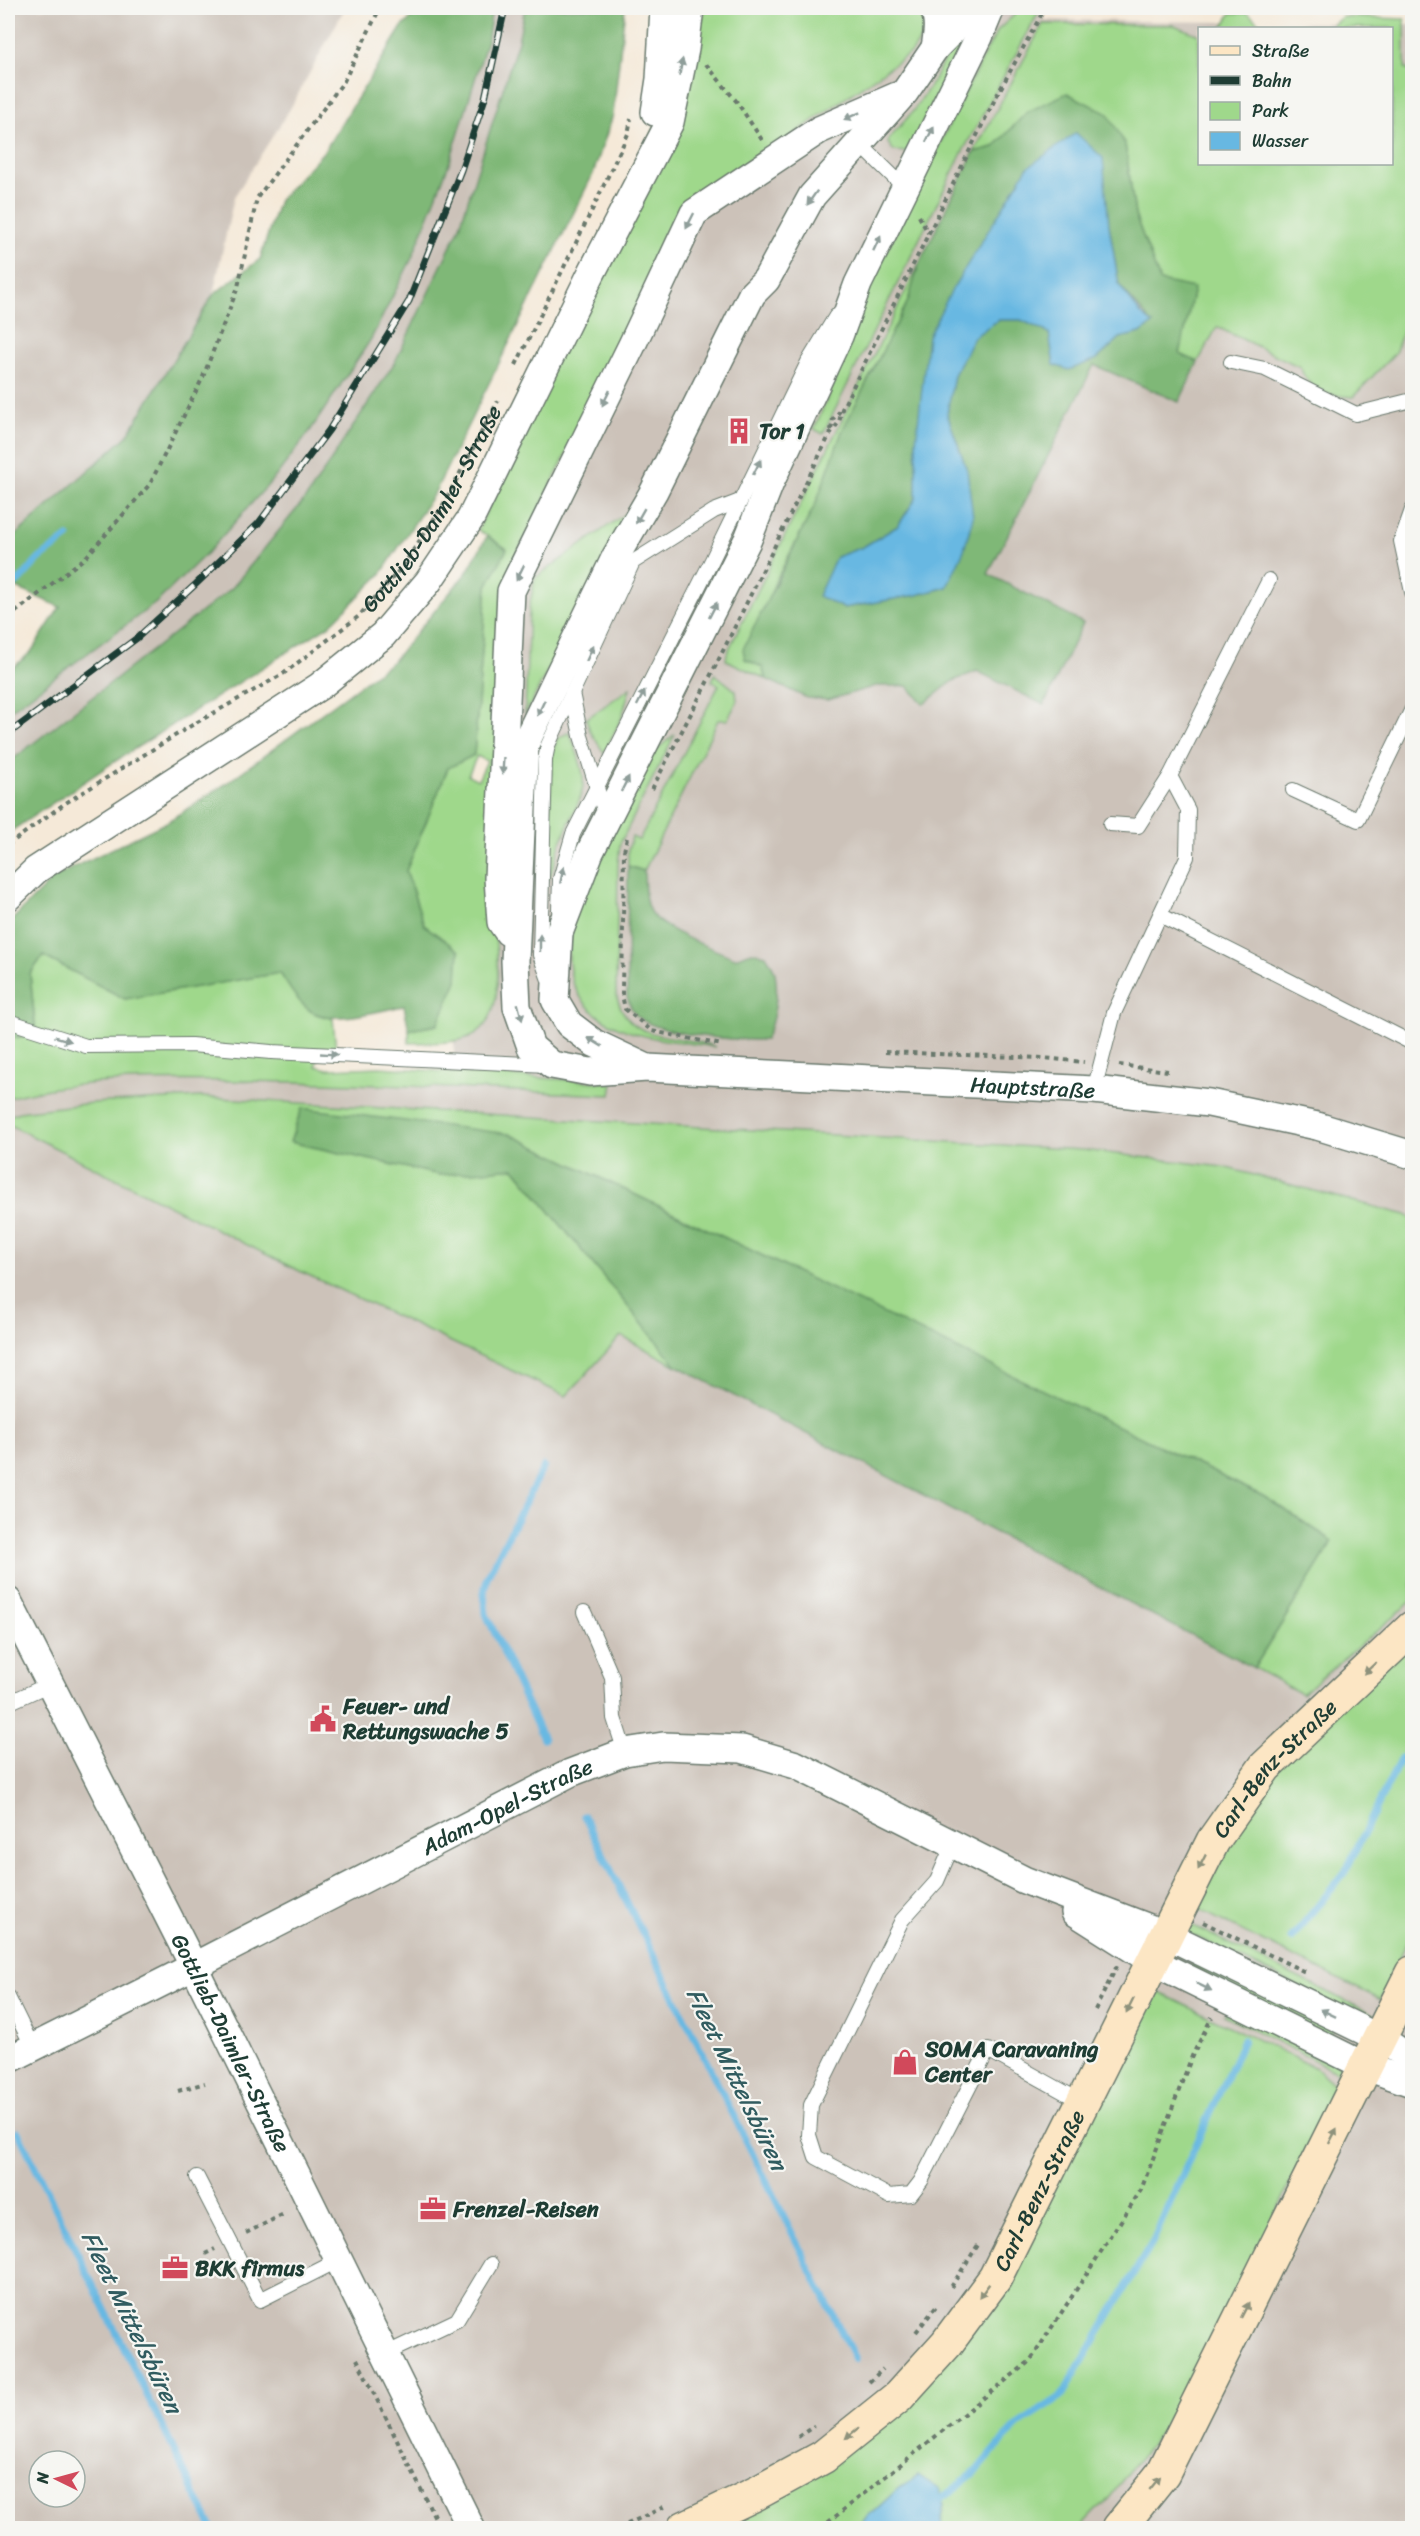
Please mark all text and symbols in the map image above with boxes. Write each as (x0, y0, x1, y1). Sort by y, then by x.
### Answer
legend (1198, 27, 1393, 165)
text: Straße (1252, 35, 1309, 67)
one-way arrow (677, 58, 686, 77)
text: Bahn (1252, 65, 1292, 97)
text: Park (1252, 95, 1289, 127)
one-way arrow (843, 111, 861, 121)
text: Wasser (1252, 125, 1310, 157)
one-way arrow (926, 126, 935, 143)
one-way arrow (806, 189, 818, 205)
one-way arrow (685, 213, 695, 230)
one-way arrow (873, 235, 882, 252)
one-way arrow (602, 389, 611, 406)
street label: Gottlieb-Daimler-Straße (351, 398, 513, 622)
place label: Tor 1 (759, 412, 805, 451)
building icon: Tor 1 (724, 416, 754, 446)
one-way arrow (752, 458, 761, 475)
one-way arrow (634, 508, 645, 524)
one-way arrow (516, 564, 526, 582)
one-way arrow (708, 601, 717, 618)
one-way arrow (586, 645, 595, 662)
one-way arrow (637, 689, 646, 706)
one-way arrow (537, 700, 546, 717)
one-way arrow (499, 756, 508, 775)
one-way arrow (620, 775, 629, 792)
one-way arrow (558, 865, 567, 884)
one-way arrow (535, 934, 545, 953)
one-way arrow (515, 1003, 525, 1021)
one-way arrow (54, 1035, 72, 1044)
one-way arrow (587, 1037, 603, 1048)
one-way arrow (320, 1050, 339, 1059)
street label: Hauptstraße (969, 1065, 1096, 1110)
one-way arrow (1363, 1661, 1377, 1675)
place label: Feuer- und Rettungswache 5 (342, 1687, 509, 1751)
street label: Carl-Benz-Straße (1202, 1689, 1347, 1846)
public building icon: Feuer- und Rettungswache 5 (308, 1704, 338, 1734)
street label: Adam-Opel-Straße (414, 1747, 599, 1867)
one-way arrow (1198, 1853, 1208, 1871)
street label: Gottlieb-Daimler-Straße (160, 1926, 302, 2159)
water label: Fleet Mittelsbüren (674, 1980, 801, 2181)
one-way arrow (1195, 1981, 1213, 1991)
one-way arrow (1125, 1997, 1134, 2014)
one-way arrow (1319, 2009, 1337, 2019)
place label: SOMA Caravaning Center (924, 2030, 1098, 2094)
shop icon: SOMA Caravaning Center (890, 2047, 920, 2077)
street label: Carl-Benz-Straße (982, 2103, 1096, 2278)
one-way arrow (1327, 2127, 1337, 2145)
place label: Frenzel-Reisen (452, 2190, 599, 2229)
office icon: Frenzel-Reisen (418, 2194, 448, 2224)
water label: Fleet Mittelsbüren (69, 2223, 196, 2424)
place label: BKK firmus (195, 2249, 305, 2288)
office icon: BKK firmus (160, 2253, 190, 2283)
one-way arrow (978, 2283, 990, 2299)
one-way arrow (1240, 2302, 1250, 2319)
one-way arrow (844, 2427, 860, 2440)
north arrow (27, 2449, 87, 2509)
text: N (28, 2470, 58, 2486)
one-way arrow (1149, 2475, 1162, 2491)

